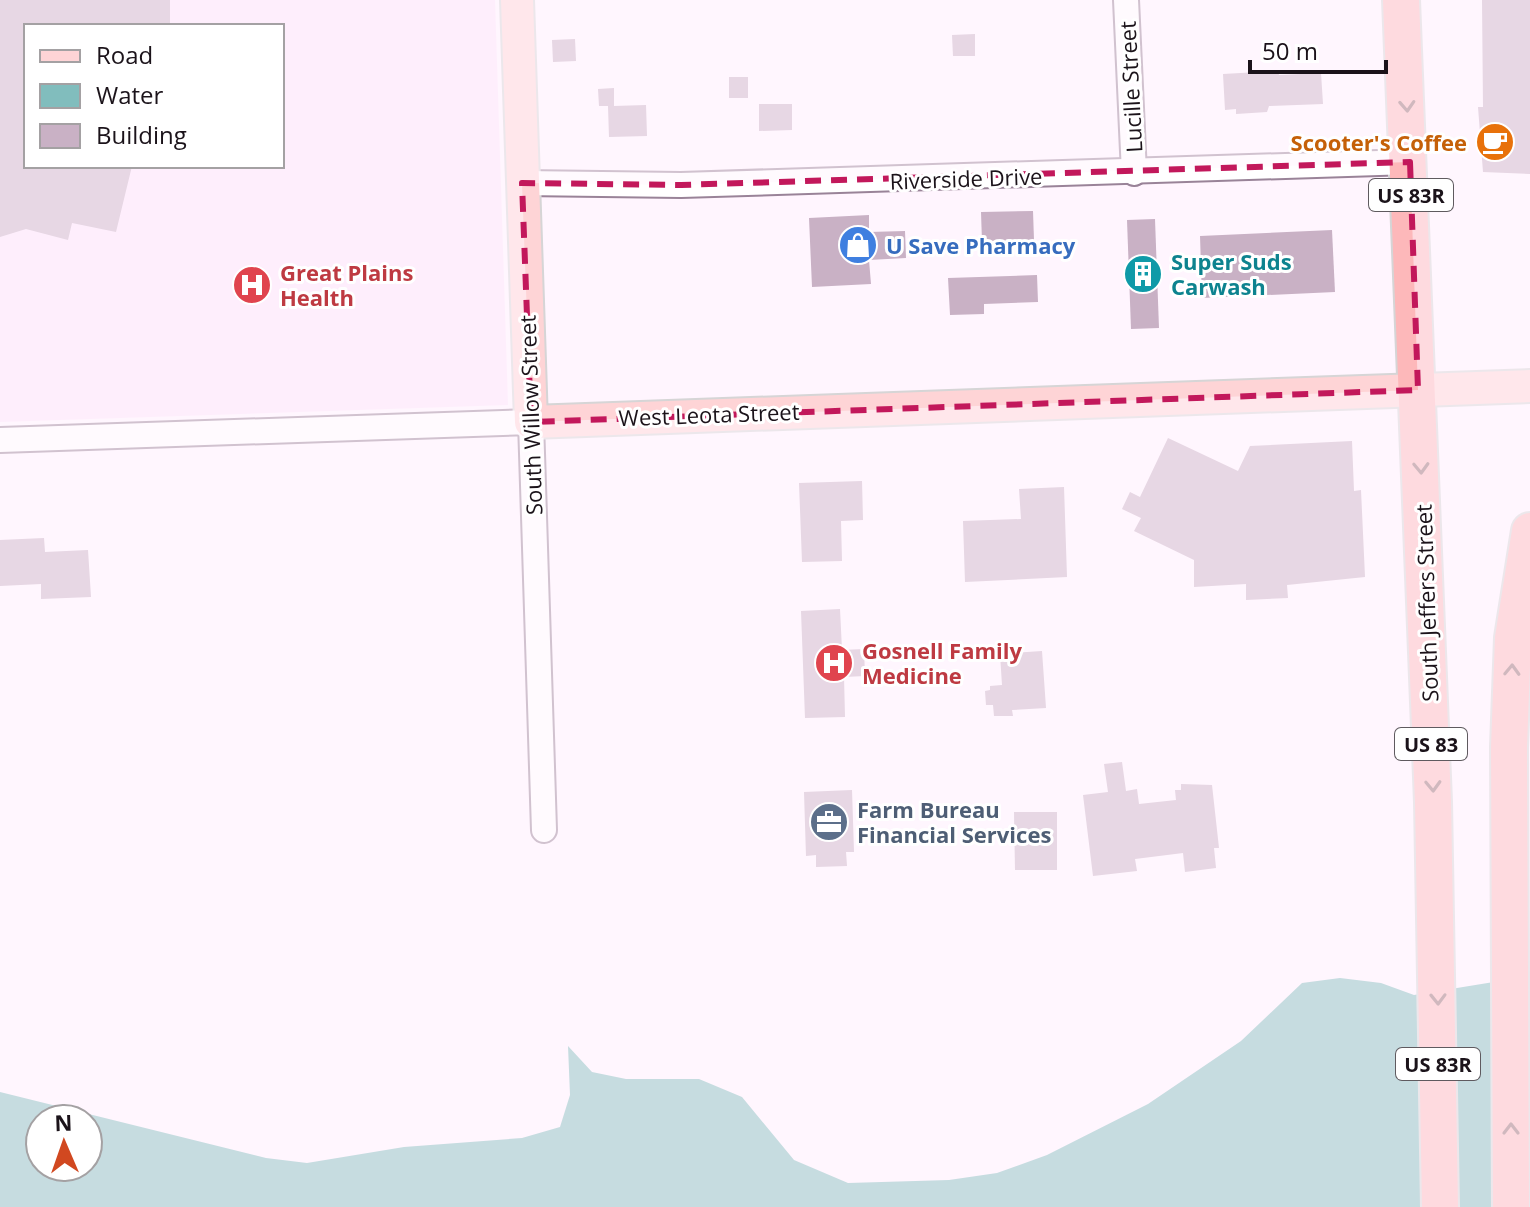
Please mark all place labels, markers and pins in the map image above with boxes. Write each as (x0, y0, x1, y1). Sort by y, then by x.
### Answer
cafe icon: Scooter's Coffee (1474, 121, 1516, 163)
place label: Scooter's Coffee (1291, 127, 1467, 157)
shop icon: U Save Pharmacy (837, 224, 879, 266)
place label: U Save Pharmacy (886, 230, 1076, 260)
place label: Super Suds Carwash (1171, 246, 1292, 301)
building icon: Super Suds Carwash (1122, 253, 1164, 295)
place label: Great Plains Health (280, 257, 413, 312)
hospital icon: Great Plains Health (231, 264, 273, 306)
place label: Gosnell Family Medicine (862, 635, 1022, 690)
hospital icon: Gosnell Family Medicine (813, 642, 855, 684)
place label: Farm Bureau Financial Services (857, 794, 1051, 849)
office icon: Farm Bureau Financial Services (808, 801, 850, 843)

